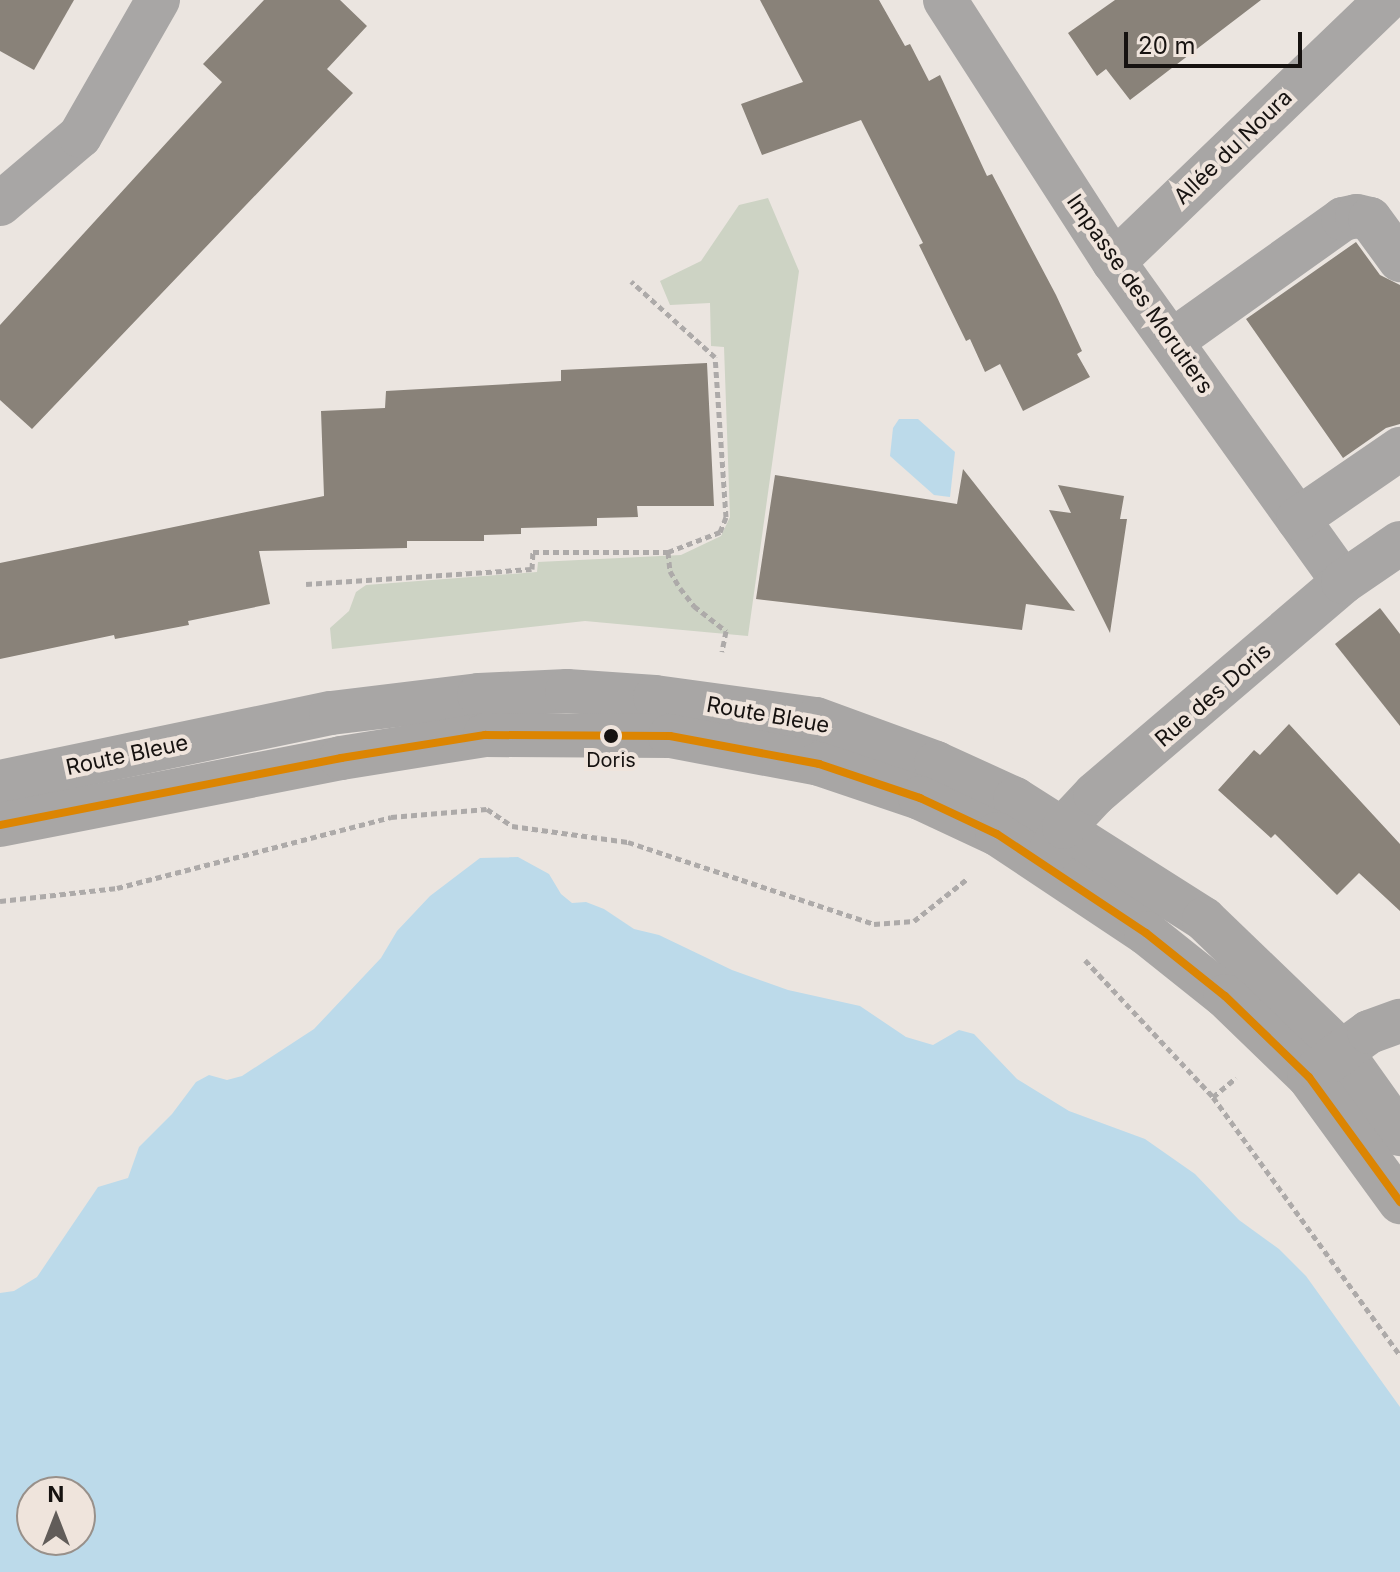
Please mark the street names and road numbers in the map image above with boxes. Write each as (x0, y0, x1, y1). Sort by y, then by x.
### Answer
street label: Allée du Noura (1169, 84, 1297, 210)
street label: Impasse des Morutiers (1061, 189, 1219, 399)
street label: Rue des Doris (1150, 638, 1276, 752)
street label: Route Bleue (704, 691, 832, 739)
street label: Route Bleue (63, 729, 191, 781)

